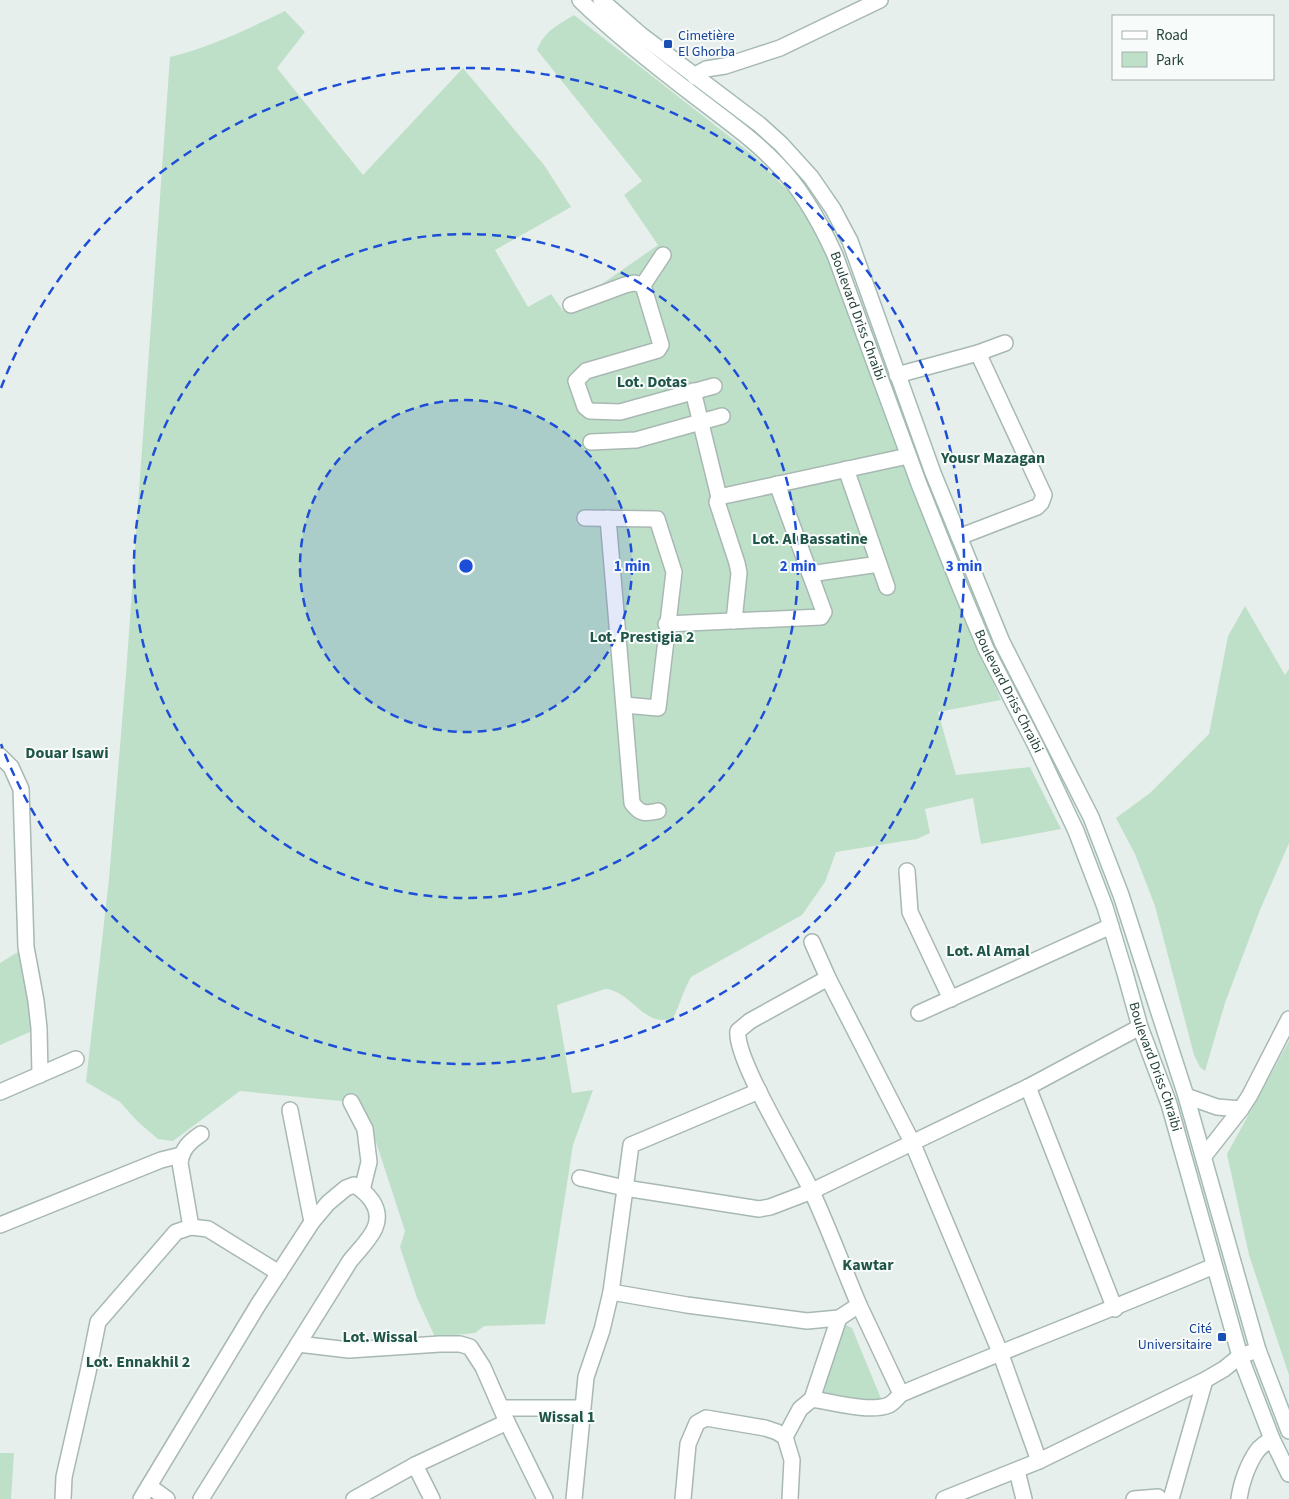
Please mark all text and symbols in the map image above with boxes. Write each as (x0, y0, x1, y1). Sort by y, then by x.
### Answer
legend (1112, 15, 1274, 80)
text: Road (1156, 25, 1188, 46)
place label: Cimetière El Ghorba (678, 26, 735, 62)
marker: Cimetière El Ghorba (662, 38, 674, 50)
text: Park (1156, 50, 1185, 71)
street label: Boulevard Driss Chraibi (825, 249, 890, 383)
district label: Lot. Dotas (617, 371, 687, 393)
district label: Yousr Mazagan (940, 447, 1045, 469)
district label: Lot. Al Bassatine (752, 528, 868, 550)
text: 1 min (614, 556, 650, 577)
text: 2 min (780, 556, 816, 577)
text: 3 min (946, 556, 982, 577)
centre of rings (457, 557, 475, 575)
district label: Lot. Prestigia 2 (590, 626, 694, 648)
street label: Boulevard Driss Chraibi (969, 627, 1048, 757)
district label: Douar Isawi (25, 742, 109, 764)
district label: Lot. Al Amal (946, 940, 1030, 962)
street label: Boulevard Driss Chraibi (1124, 1000, 1186, 1134)
district label: Kawtar (842, 1254, 894, 1276)
place label: Cité Universitaire (1138, 1319, 1212, 1355)
district label: Lot. Wissal (342, 1326, 418, 1348)
marker: Cité Universitaire (1216, 1331, 1228, 1343)
district label: Lot. Ennakhil 2 (86, 1351, 190, 1373)
district label: Wissal 1 (539, 1406, 595, 1428)

